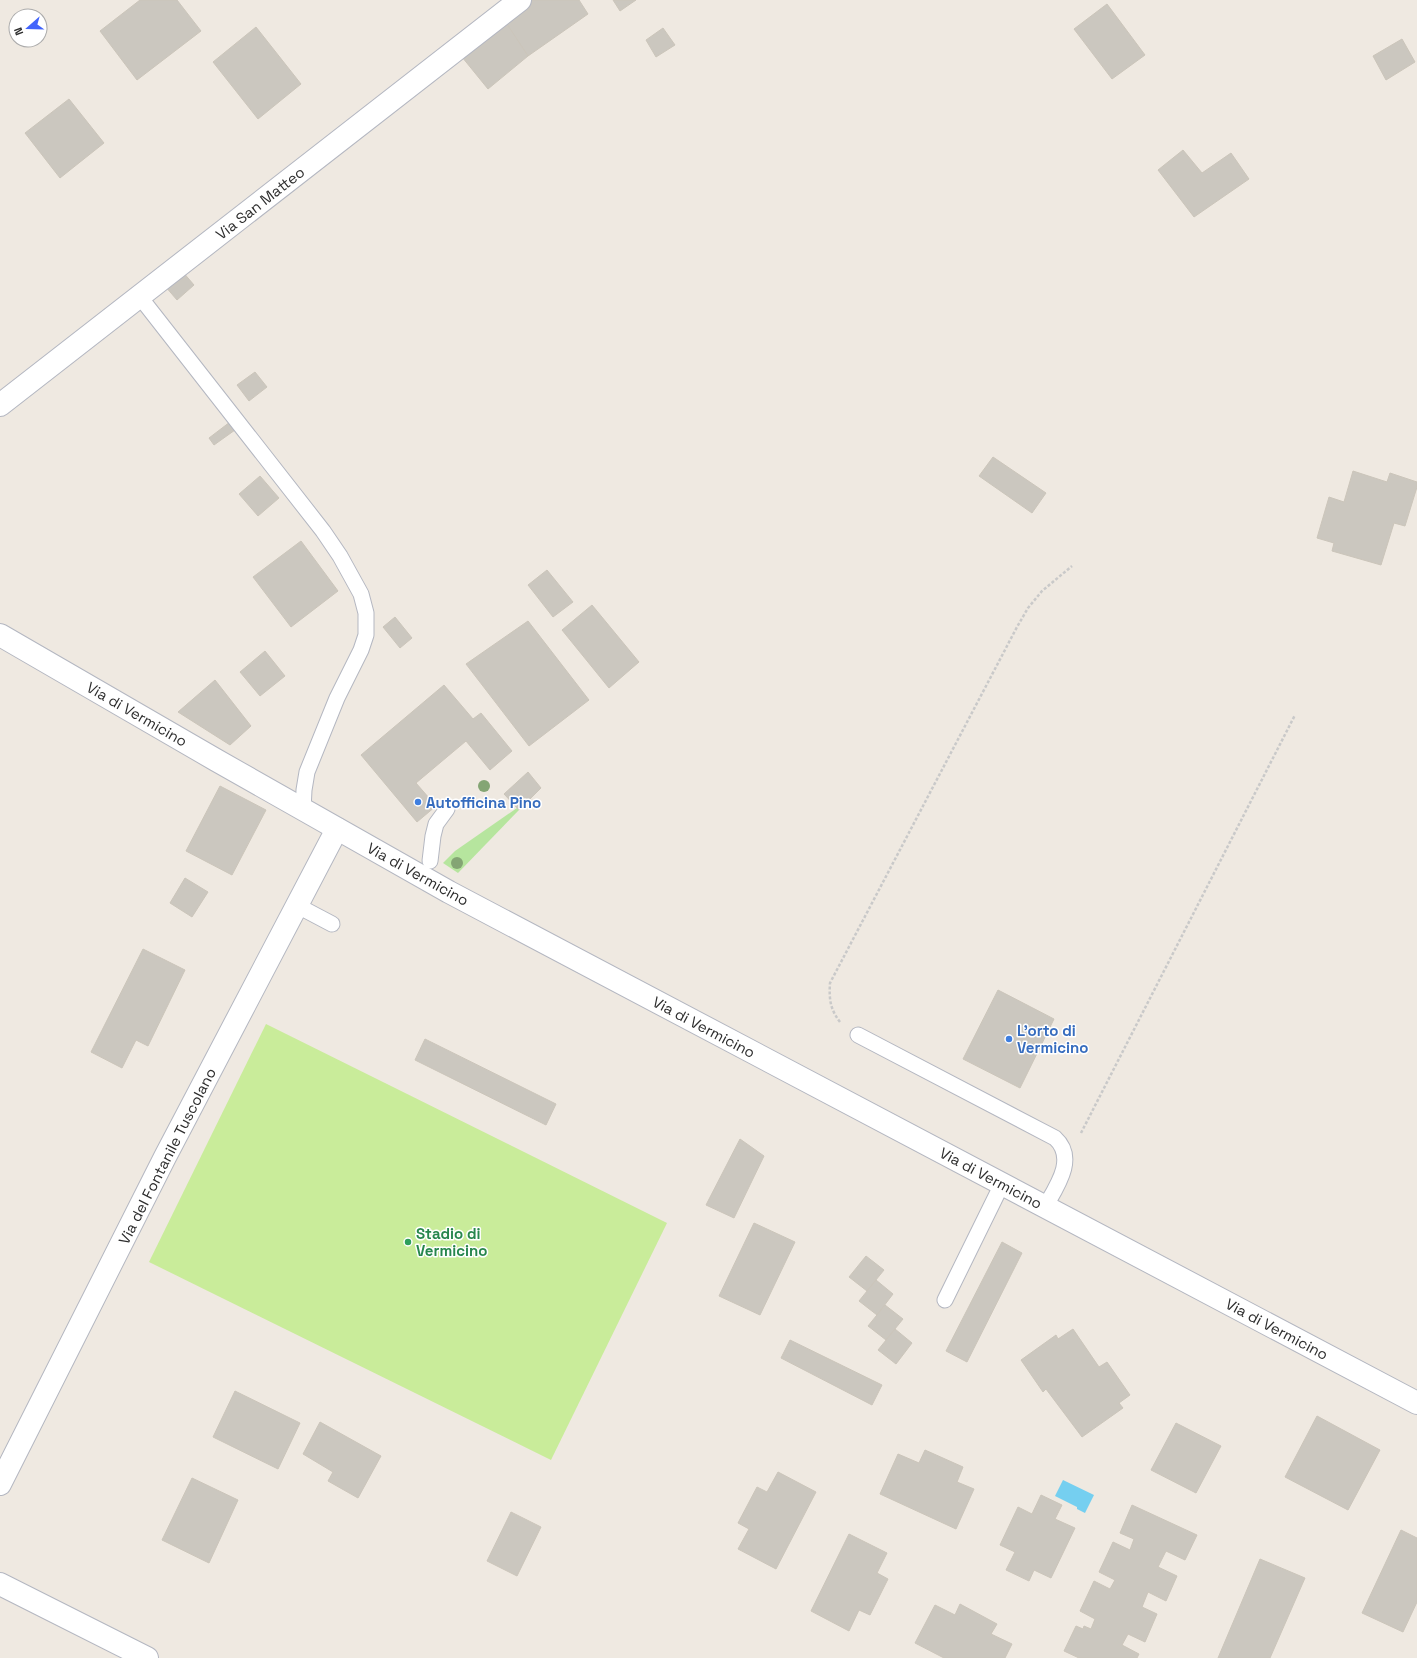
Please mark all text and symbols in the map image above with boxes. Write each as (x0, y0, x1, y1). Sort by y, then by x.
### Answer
north arrow (8, 8, 48, 48)
text: N (11, 26, 26, 37)
street label: Via San Matteo (212, 162, 308, 244)
street label: Via di Vermicino (83, 677, 191, 751)
place label: Autofficina Pino (426, 793, 541, 812)
marker: Autofficina Pino (413, 797, 423, 807)
street label: Via di Vermicino (364, 838, 472, 910)
street label: Via di Vermicino (649, 992, 759, 1062)
place label: L'orto di Vermicino (1017, 1021, 1088, 1057)
marker: L'orto di Vermicino (1004, 1034, 1014, 1044)
street label: Via del Fontanile Tuscolano (114, 1064, 220, 1248)
street label: Via di Vermicino (936, 1143, 1046, 1213)
place label: Stadio di Vermicino (416, 1224, 487, 1260)
marker: Stadio di Vermicino (403, 1237, 413, 1247)
street label: Via di Vermicino (1222, 1294, 1332, 1364)

